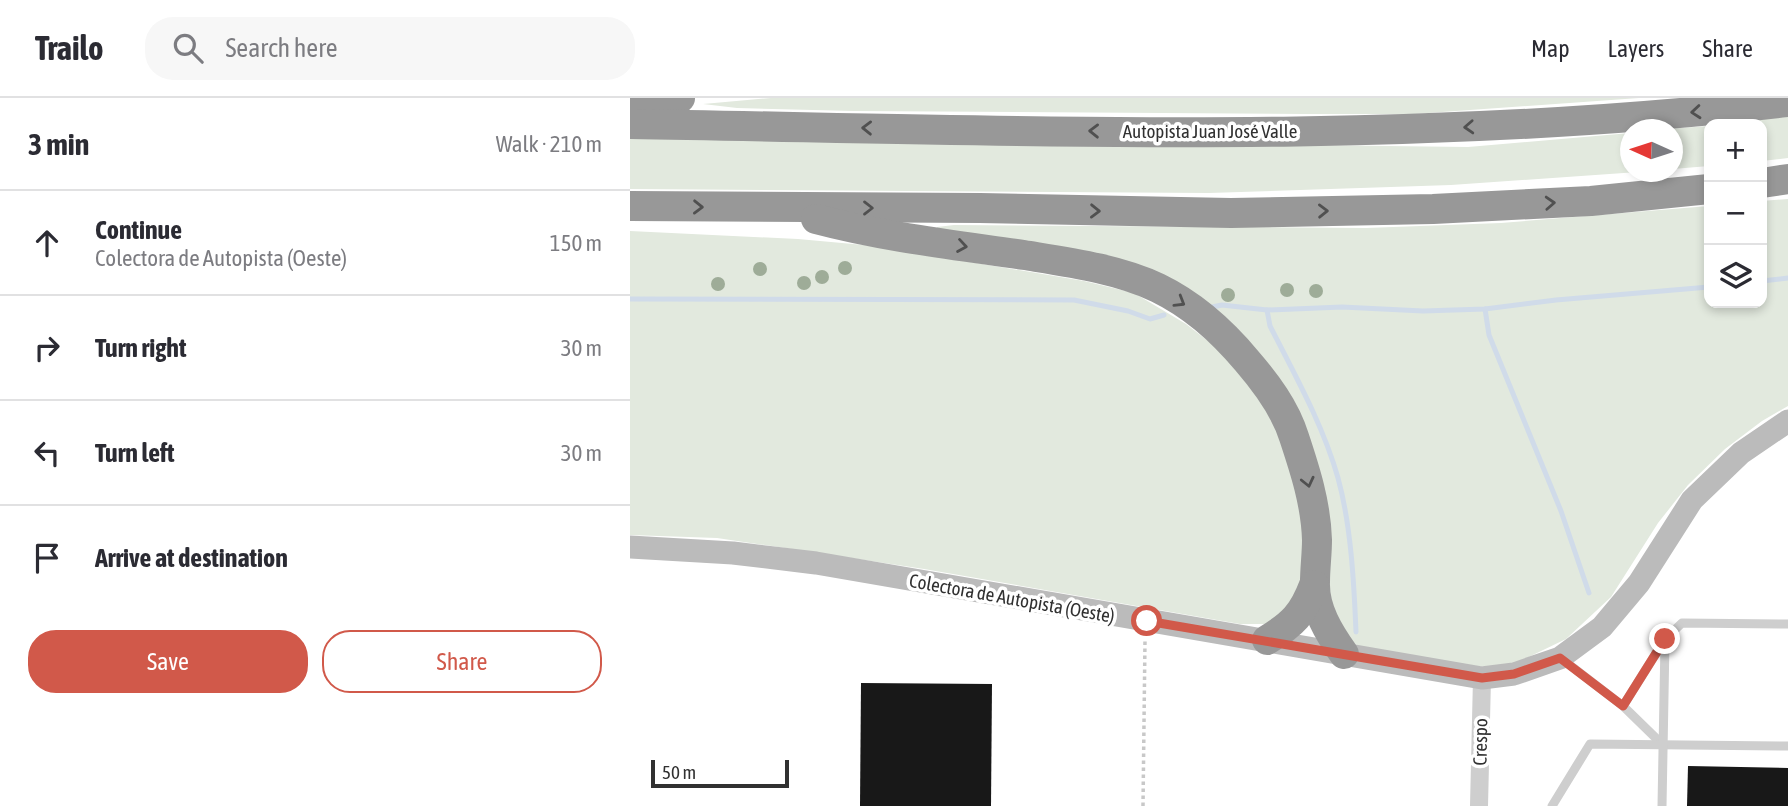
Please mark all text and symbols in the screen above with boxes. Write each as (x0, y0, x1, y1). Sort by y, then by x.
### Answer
search box (145, 17, 635, 80)
text: Trailo (35, 29, 103, 67)
icon: search (169, 29, 207, 67)
text: Search here (225, 33, 338, 63)
text: Map (1531, 35, 1570, 62)
text: Layers (1608, 35, 1664, 62)
text: Share (1702, 35, 1753, 62)
one-way arrow (1690, 104, 1701, 119)
north arrow (1620, 119, 1683, 182)
map controls (1704, 119, 1767, 308)
button: + (1704, 119, 1767, 182)
one-way arrow (861, 120, 872, 135)
street label: Autopista Juan José Valle (1123, 120, 1297, 142)
one-way arrow (1463, 120, 1474, 135)
one-way arrow (1089, 123, 1100, 138)
text: 3 min (28, 127, 89, 161)
text: Walk · 210 m (496, 131, 602, 157)
button: − (1704, 182, 1767, 245)
one-way arrow (1545, 196, 1556, 211)
one-way arrow (693, 199, 704, 215)
one-way arrow (863, 200, 873, 216)
one-way arrow (1090, 203, 1101, 218)
one-way arrow (1317, 204, 1328, 219)
text: Continue (95, 215, 182, 245)
icon: ahead (28, 224, 66, 262)
text: 150 m (550, 230, 602, 256)
one-way arrow (956, 238, 968, 253)
text: Colectora de Autopista (Oeste) (95, 245, 347, 271)
button: layers (1704, 245, 1767, 308)
one-way arrow (1173, 293, 1186, 306)
icon: right (28, 329, 66, 367)
text: Turn right (95, 333, 186, 363)
text: 30 m (561, 335, 602, 361)
icon: left (28, 434, 66, 472)
text: Turn left (95, 438, 175, 468)
text: 30 m (561, 440, 602, 466)
one-way arrow (1300, 476, 1314, 488)
icon: arrive (28, 539, 66, 577)
text: Arrive at destination (95, 543, 288, 573)
street label: Colectora de Autopista (Oeste) (908, 569, 1116, 627)
route start (1131, 605, 1162, 636)
route end (1649, 623, 1680, 654)
button: Save (28, 630, 308, 693)
button: Share (322, 630, 602, 693)
street label: Crespo (1469, 718, 1491, 766)
scale bar (651, 757, 789, 789)
text: 50 m (662, 761, 696, 783)

